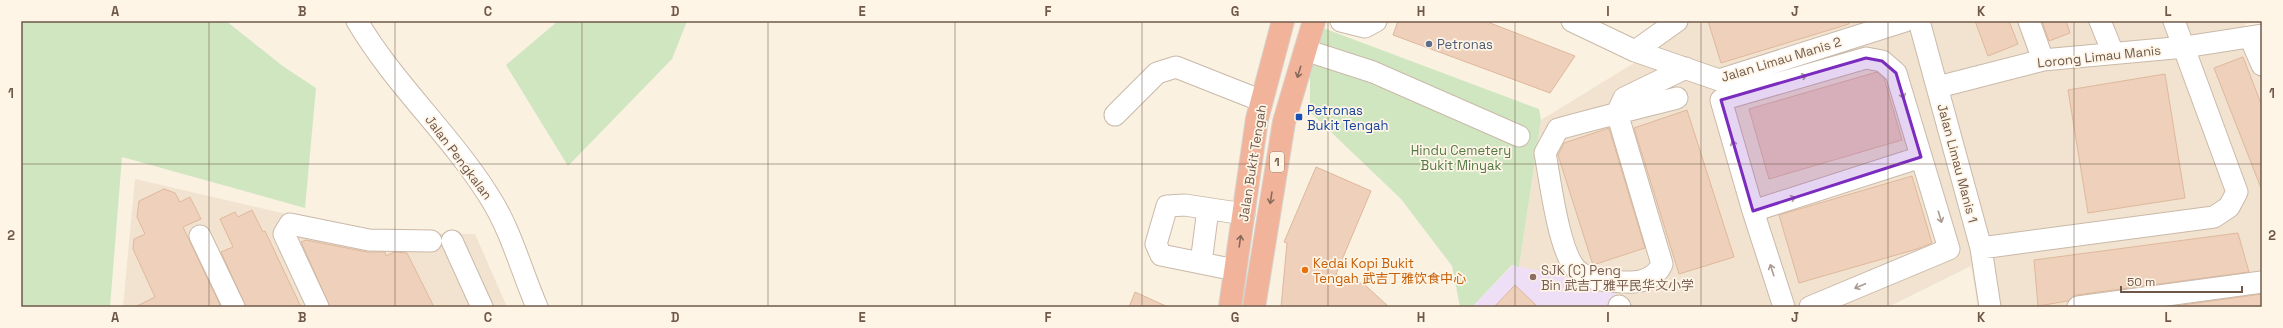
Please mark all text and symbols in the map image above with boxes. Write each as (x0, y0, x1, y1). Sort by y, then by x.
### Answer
text: A (111, 3, 120, 20)
text: B (298, 3, 307, 20)
text: C (484, 3, 492, 20)
text: D (671, 3, 680, 20)
text: E (858, 3, 866, 20)
text: F (1045, 3, 1052, 20)
text: G (1231, 3, 1239, 20)
text: H (1417, 3, 1425, 20)
text: I (1606, 3, 1610, 20)
text: J (1791, 3, 1799, 20)
text: K (1977, 3, 1986, 20)
text: L (2164, 3, 2172, 20)
street label: Jalan Limau Manis 2 (1719, 33, 1843, 86)
place label: Petronas (1437, 36, 1493, 53)
marker: Petronas (1424, 39, 1434, 49)
street label: Lorong Limau Manis (2036, 42, 2162, 71)
one-way arrow (1295, 65, 1302, 78)
one-way arrow (1794, 73, 1807, 80)
text: 1 (8, 85, 14, 102)
text: 1 (2269, 85, 2275, 102)
one-way arrow (1899, 86, 1906, 99)
place label: Petronas Bukit Tengah (1307, 102, 1389, 134)
street label: Jalan Limau Manis 1 (1933, 102, 1982, 224)
street label: Jalan Bukit Tengah (1235, 103, 1270, 223)
street label: Jalan Pengkalan (421, 112, 496, 203)
marker: Petronas Bukit Tengah (1294, 112, 1304, 122)
one-way arrow (1730, 139, 1737, 152)
park label: Hindu Cemetery Bukit Minyak (1411, 142, 1511, 174)
road number: 1 (1270, 152, 1284, 172)
one-way arrow (1267, 192, 1275, 205)
one-way arrow (1783, 195, 1796, 202)
one-way arrow (1937, 211, 1944, 224)
text: 2 (7, 227, 15, 244)
text: 2 (2268, 227, 2276, 244)
one-way arrow (1236, 235, 1244, 248)
place label: Kedai Kopi Bukit Tengah 武吉丁雅饮食中心 (1313, 255, 1466, 287)
place label: SJK (C) Peng Bin 武吉丁雅平民华文小学 (1541, 262, 1694, 294)
one-way arrow (1768, 264, 1775, 277)
marker: Kedai Kopi Bukit Tengah 武吉丁雅饮食中心 (1300, 265, 1310, 275)
scale bar (2121, 268, 2242, 294)
marker: SJK (C) Peng Bin 武吉丁雅平民华文小学 (1528, 272, 1538, 282)
text: 50 m (2127, 274, 2155, 290)
one-way arrow (1854, 283, 1866, 291)
text: A (111, 309, 120, 326)
text: B (298, 309, 307, 326)
text: C (484, 309, 492, 326)
text: D (671, 309, 680, 326)
text: E (858, 309, 866, 326)
text: F (1045, 309, 1052, 326)
text: G (1231, 309, 1239, 326)
text: H (1417, 309, 1425, 326)
text: I (1606, 309, 1610, 326)
text: J (1791, 309, 1799, 326)
text: K (1977, 309, 1986, 326)
text: L (2164, 309, 2172, 326)

